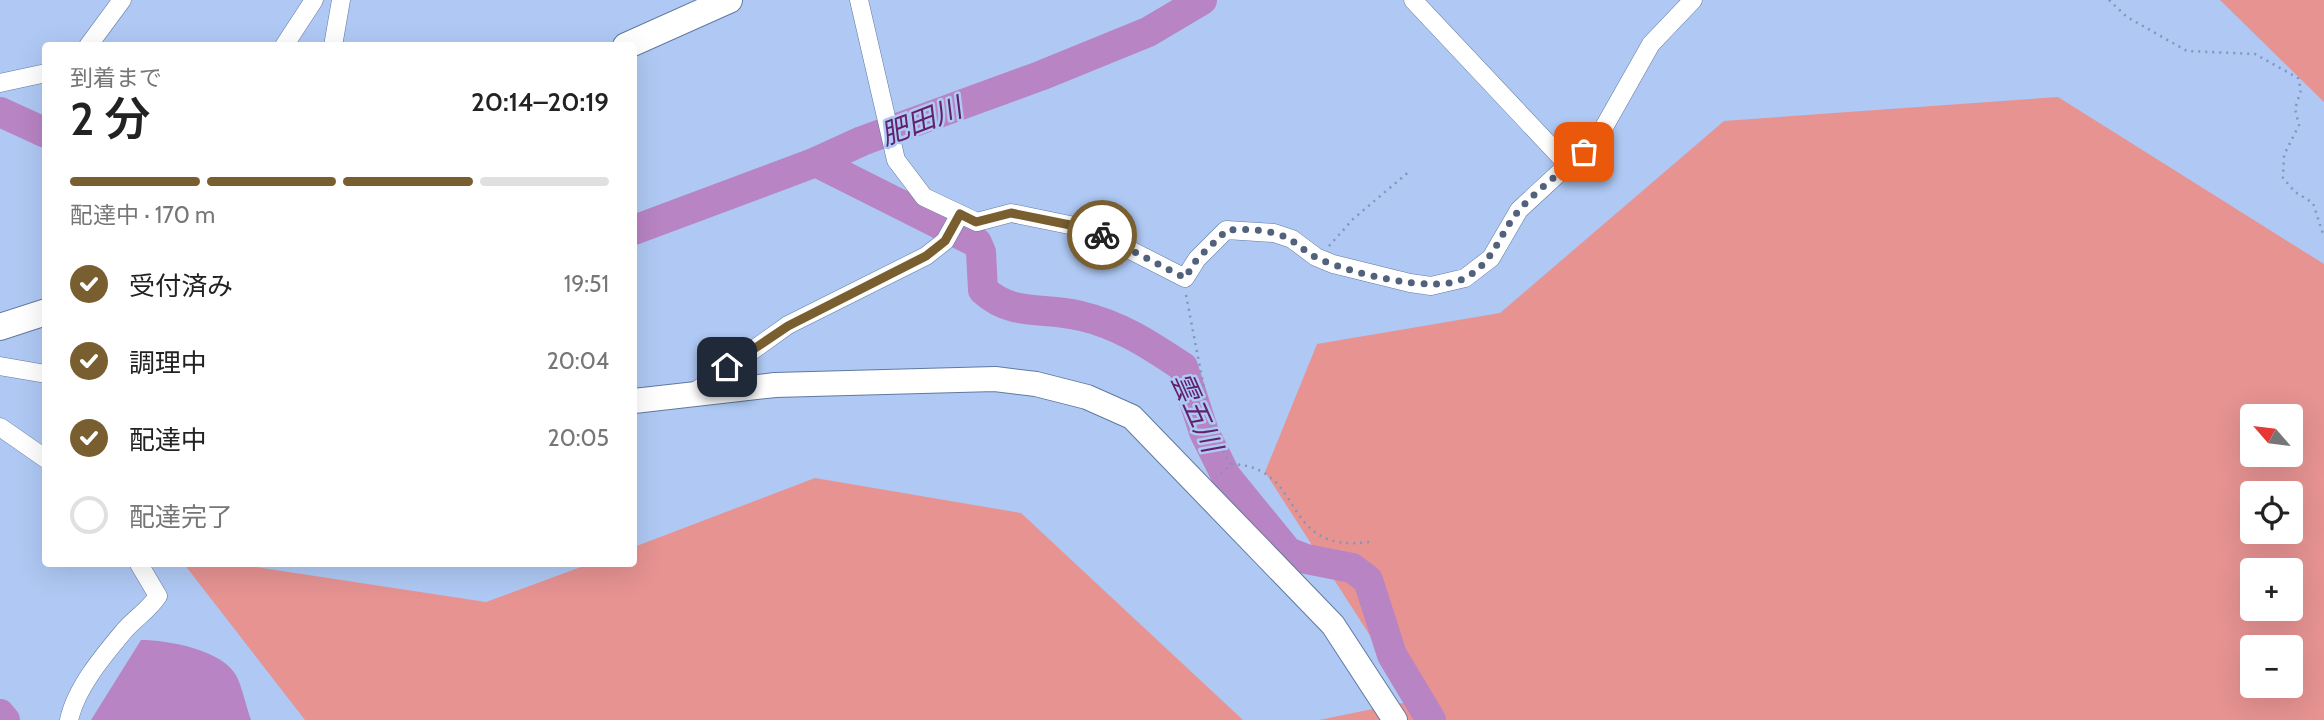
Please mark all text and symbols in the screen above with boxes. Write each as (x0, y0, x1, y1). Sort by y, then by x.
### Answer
text: 到着まで (70, 64, 162, 92)
text: 20:14–20:19 (471, 86, 609, 118)
water label: 肥田川 (876, 89, 969, 152)
text: 2 分 (70, 91, 151, 147)
pin (1554, 122, 1614, 182)
icon: bag (1565, 133, 1603, 171)
courier (1067, 200, 1137, 270)
text: 配達中 · 170 m (70, 201, 215, 229)
icon: bike (1083, 216, 1121, 254)
icon: check (70, 265, 108, 303)
text: 受付済み (129, 270, 233, 302)
text: 19:51 (564, 270, 609, 298)
pin (697, 337, 757, 397)
icon: check (70, 342, 108, 380)
text: 調理中 (129, 347, 207, 379)
text: 20:04 (547, 347, 609, 375)
icon: home (708, 348, 746, 386)
water label: 雲五川 (1164, 367, 1231, 460)
north arrow (2240, 404, 2303, 467)
map controls (2240, 404, 2303, 698)
icon: check (70, 419, 108, 457)
text: 配達中 (129, 424, 207, 456)
text: 20:05 (548, 424, 609, 452)
button: locate (2240, 481, 2303, 544)
text: 配達完了 (129, 501, 233, 533)
button: + (2240, 558, 2303, 621)
button: − (2240, 635, 2303, 698)

